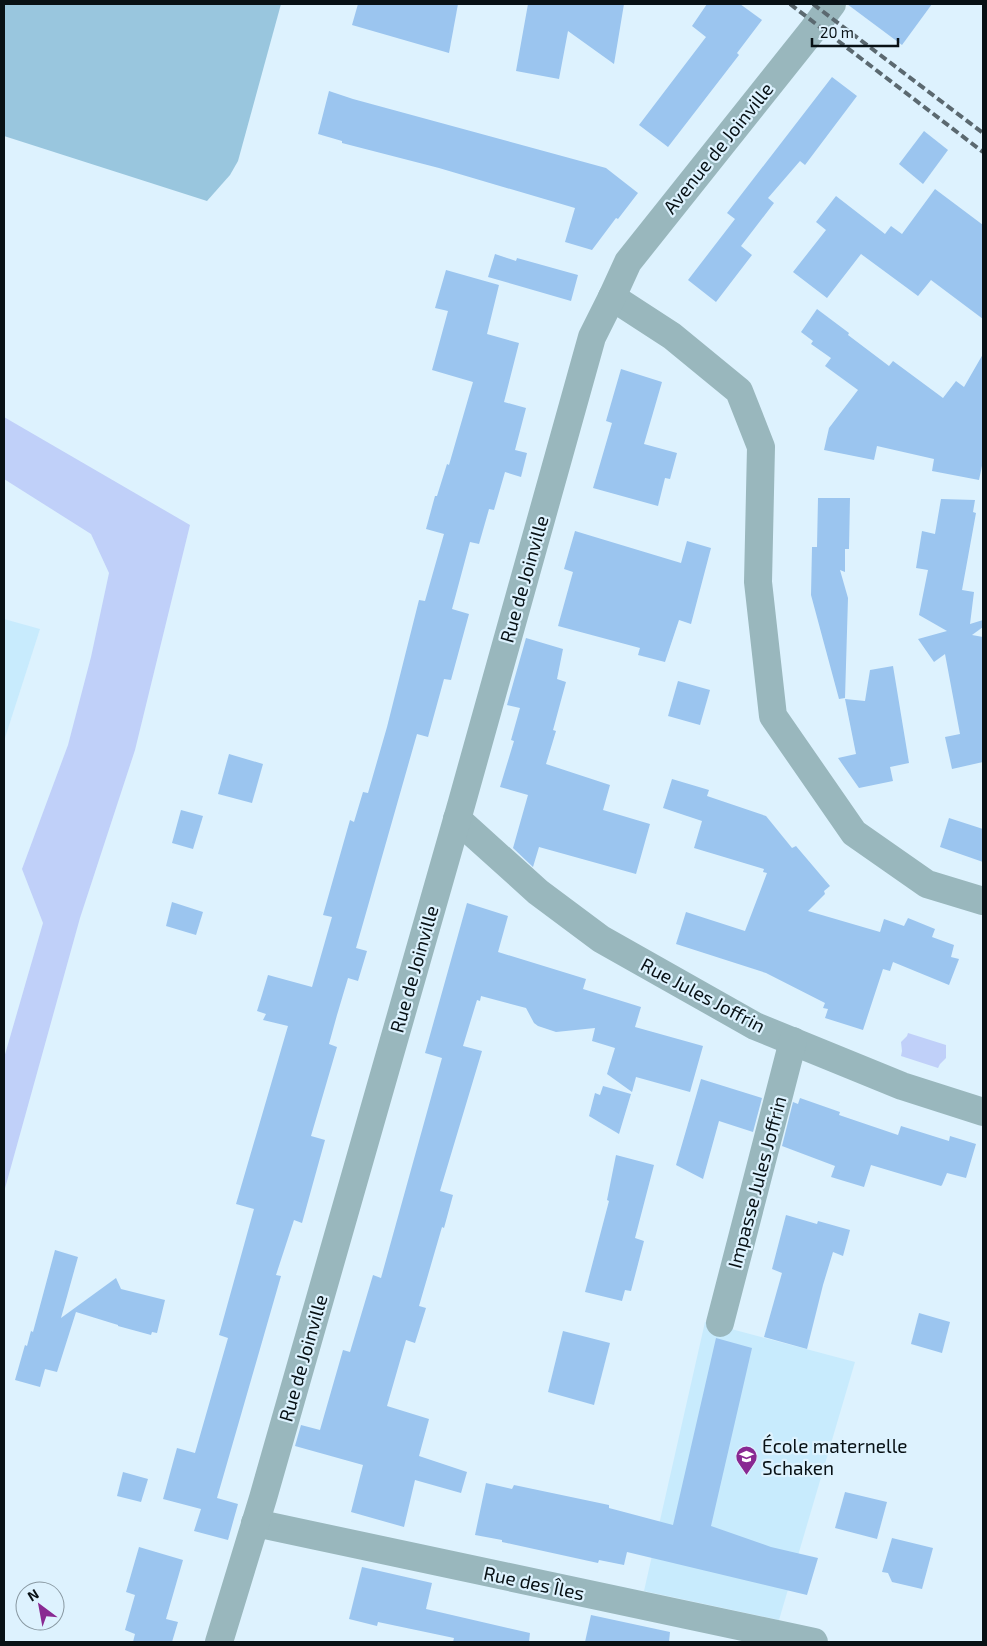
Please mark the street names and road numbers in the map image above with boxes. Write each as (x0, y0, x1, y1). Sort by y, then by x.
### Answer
street label: Avenue de Joinville (658, 77, 778, 218)
street label: Rue de Joinville (494, 513, 553, 645)
street label: Rue de Joinville (384, 903, 443, 1035)
street label: Rue Jules Joffrin (637, 952, 769, 1037)
street label: Impasse Jules Joffrin (722, 1093, 791, 1270)
street label: Rue de Joinville (273, 1292, 332, 1424)
street label: Rue des Îles (482, 1561, 587, 1604)

